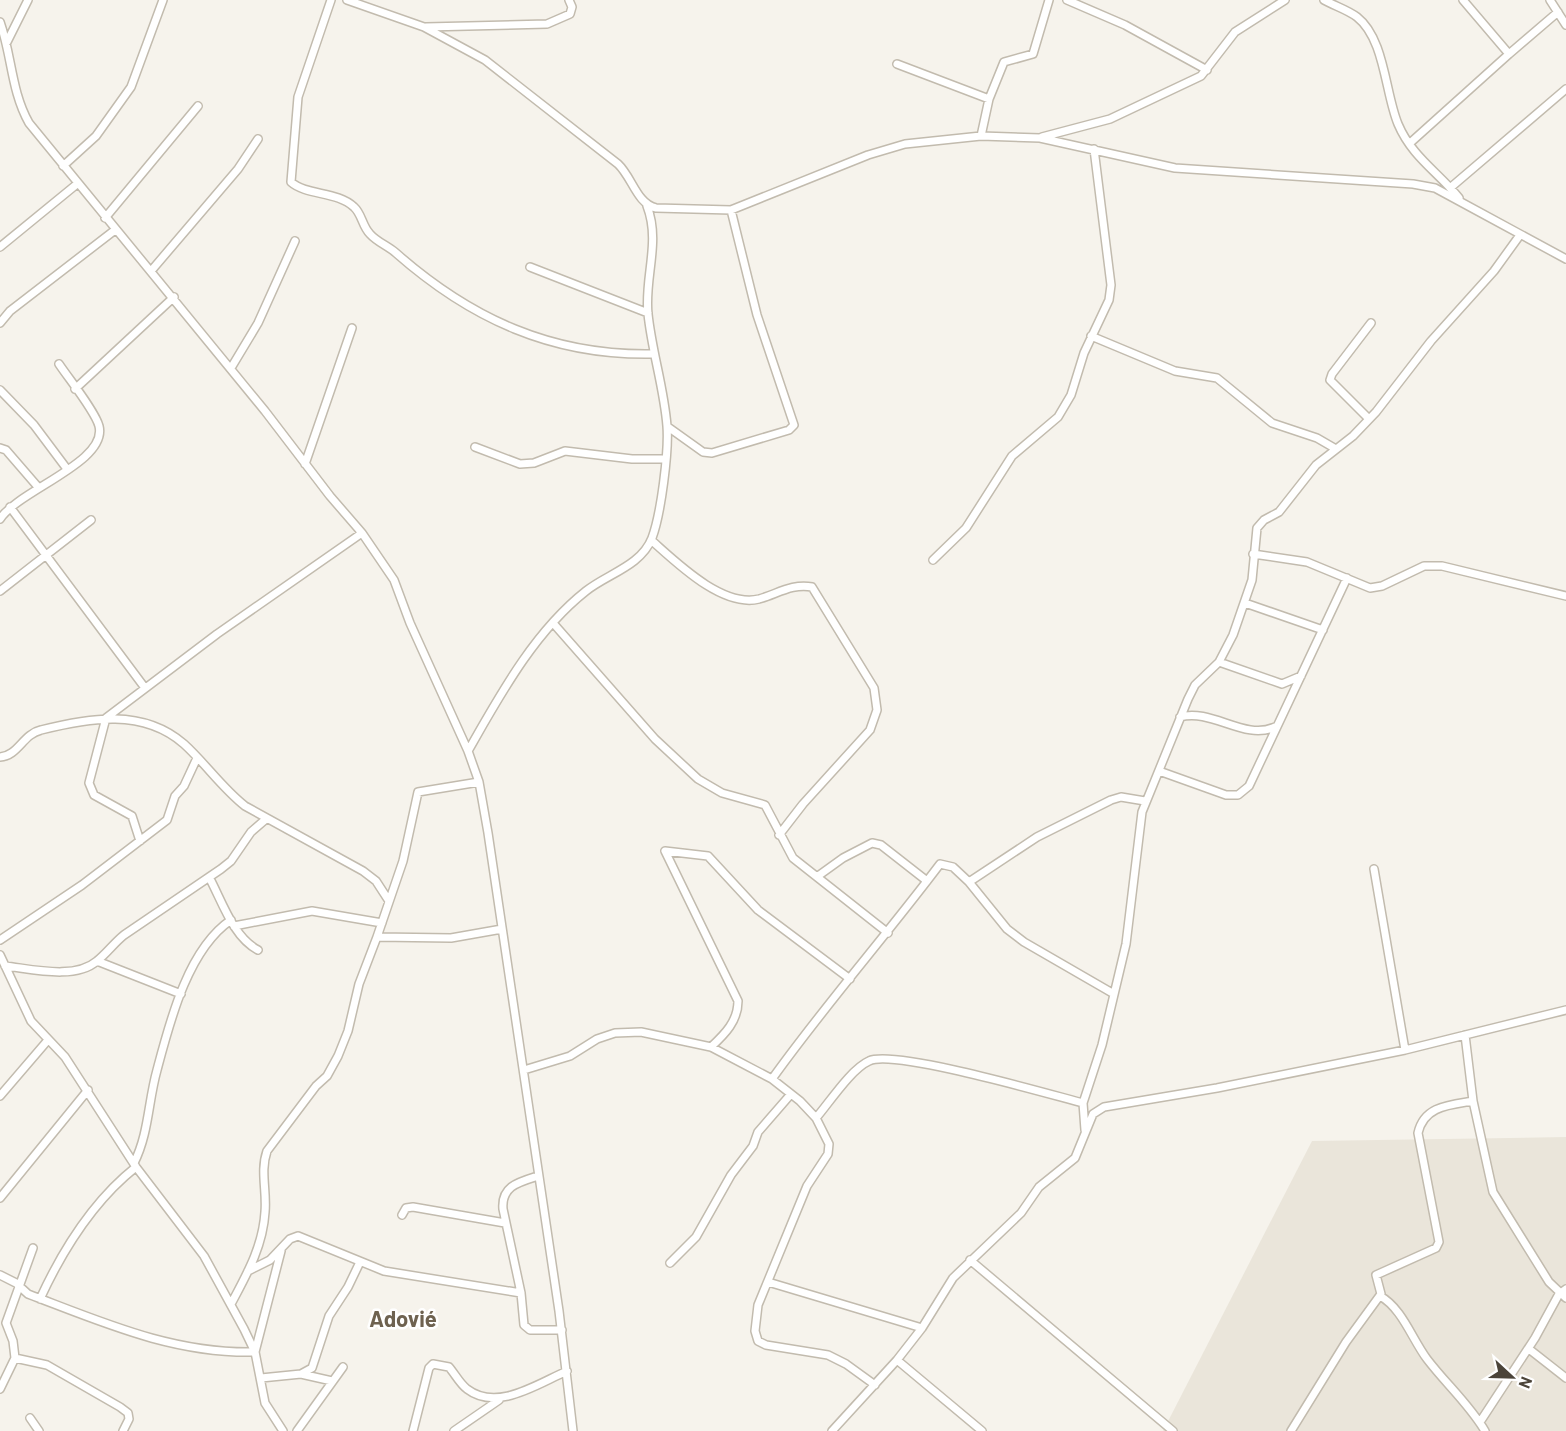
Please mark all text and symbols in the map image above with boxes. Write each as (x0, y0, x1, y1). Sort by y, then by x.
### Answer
district label: Adovié (369, 1305, 437, 1331)
north arrow (1482, 1347, 1542, 1407)
text: N (1516, 1374, 1537, 1391)

